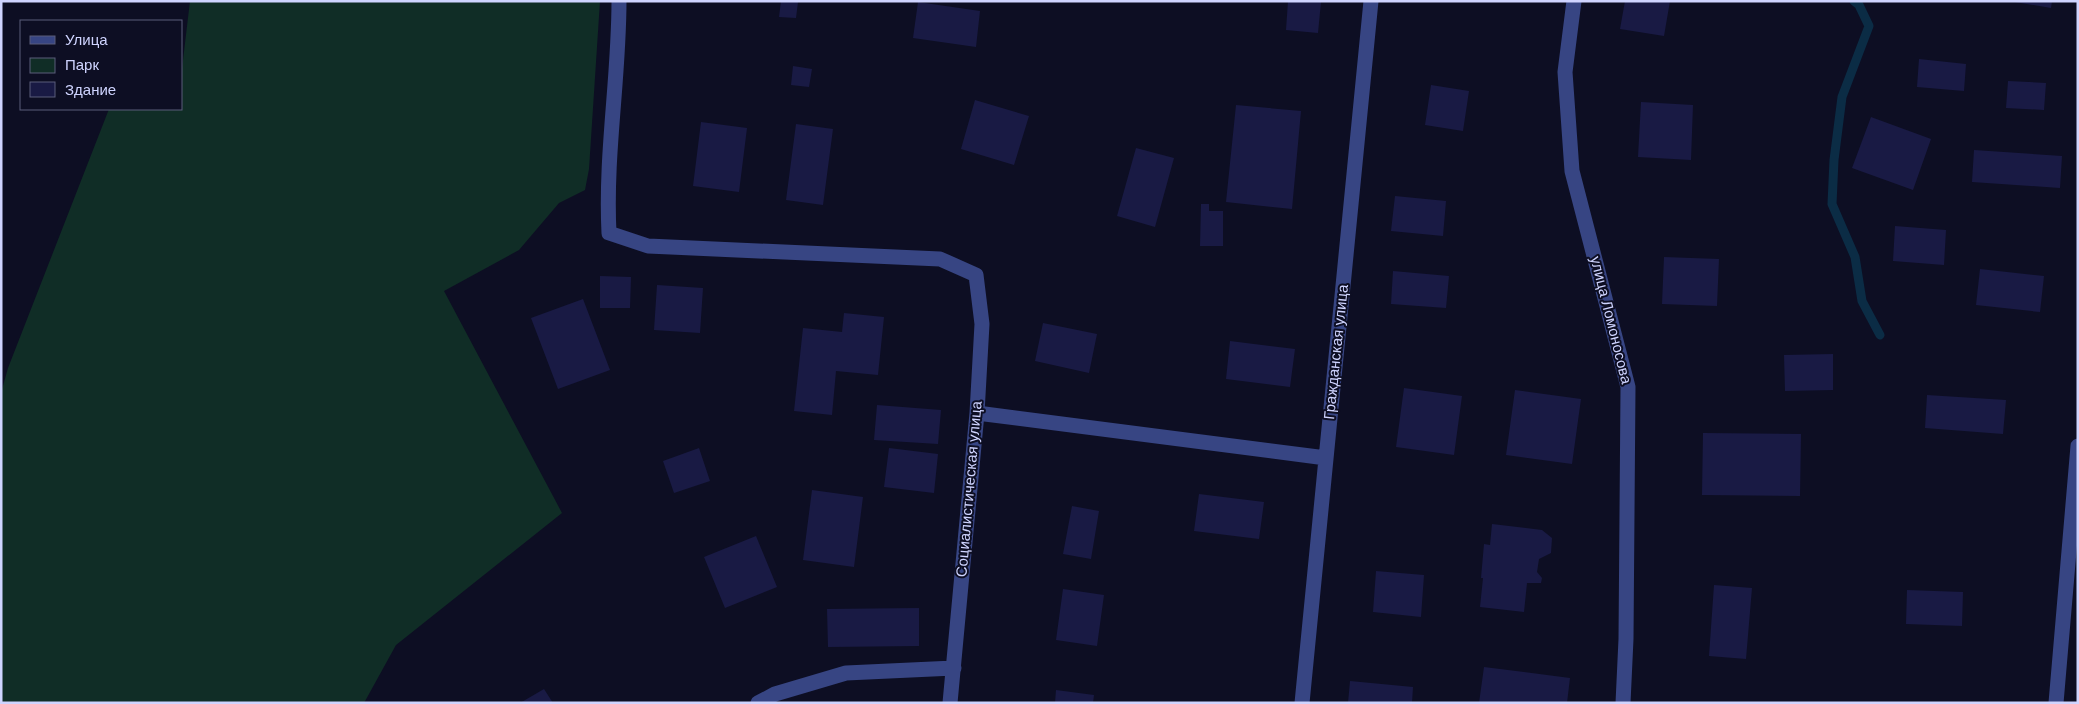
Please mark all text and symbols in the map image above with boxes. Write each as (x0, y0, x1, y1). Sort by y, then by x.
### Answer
legend (20, 20, 182, 110)
text: Улица (65, 31, 108, 48)
text: Парк (65, 56, 99, 73)
text: Здание (65, 81, 116, 98)
street label: улица Ломоносова (1587, 254, 1636, 386)
street label: Гражданская улица (1320, 283, 1351, 420)
street label: Социалистическая улица (952, 400, 985, 578)

